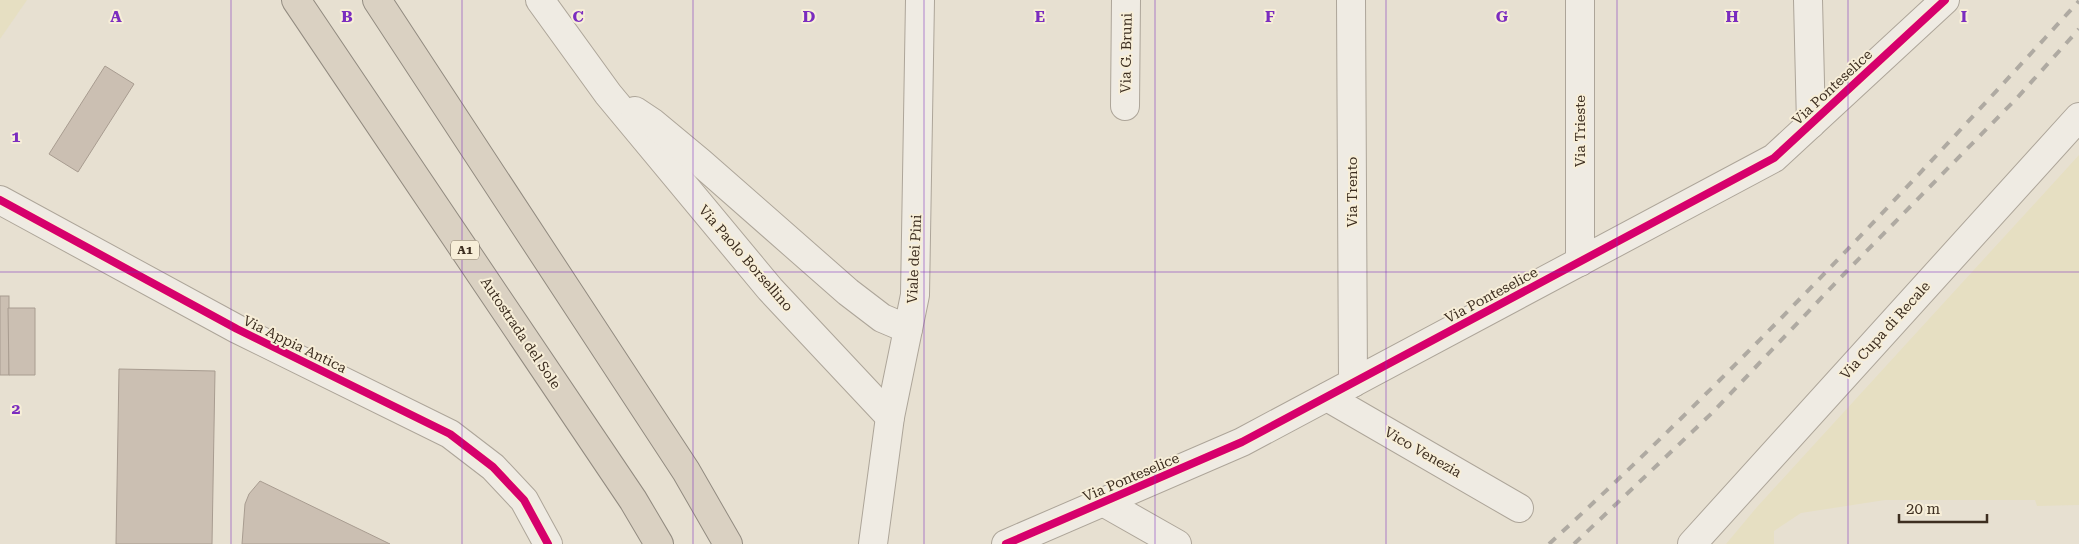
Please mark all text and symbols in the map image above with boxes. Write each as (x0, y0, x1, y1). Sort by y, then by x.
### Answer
text: A (110, 7, 122, 26)
text: B (341, 7, 353, 26)
text: C (572, 7, 584, 26)
text: D (803, 7, 816, 26)
text: E (1035, 7, 1045, 26)
text: F (1265, 7, 1275, 26)
text: G (1496, 7, 1509, 26)
text: H (1725, 7, 1739, 26)
text: I (1961, 7, 1967, 26)
street label: Via G. Bruni (1117, 12, 1135, 93)
street label: Via Ponteselice (1789, 46, 1875, 128)
street label: Via Trieste (1572, 95, 1588, 167)
text: 1 (12, 127, 21, 146)
street label: Via Trento (1344, 157, 1360, 227)
street label: Via Paolo Borsellino (696, 202, 796, 314)
street label: Viale dei Pini (904, 214, 924, 304)
road number: A1 (451, 240, 479, 260)
street label: Via Ponteselice (1442, 264, 1540, 326)
street label: Autostrada del Sole (478, 274, 564, 392)
street label: Via Cupa di Recale (1837, 278, 1933, 382)
street label: Via Appia Antica (241, 312, 350, 376)
text: 2 (12, 399, 21, 418)
street label: Vico Venezia (1382, 424, 1465, 481)
street label: Via Ponteselice (1081, 449, 1182, 504)
scale bar (1899, 492, 1986, 524)
text: 20 m (1906, 500, 1941, 518)

